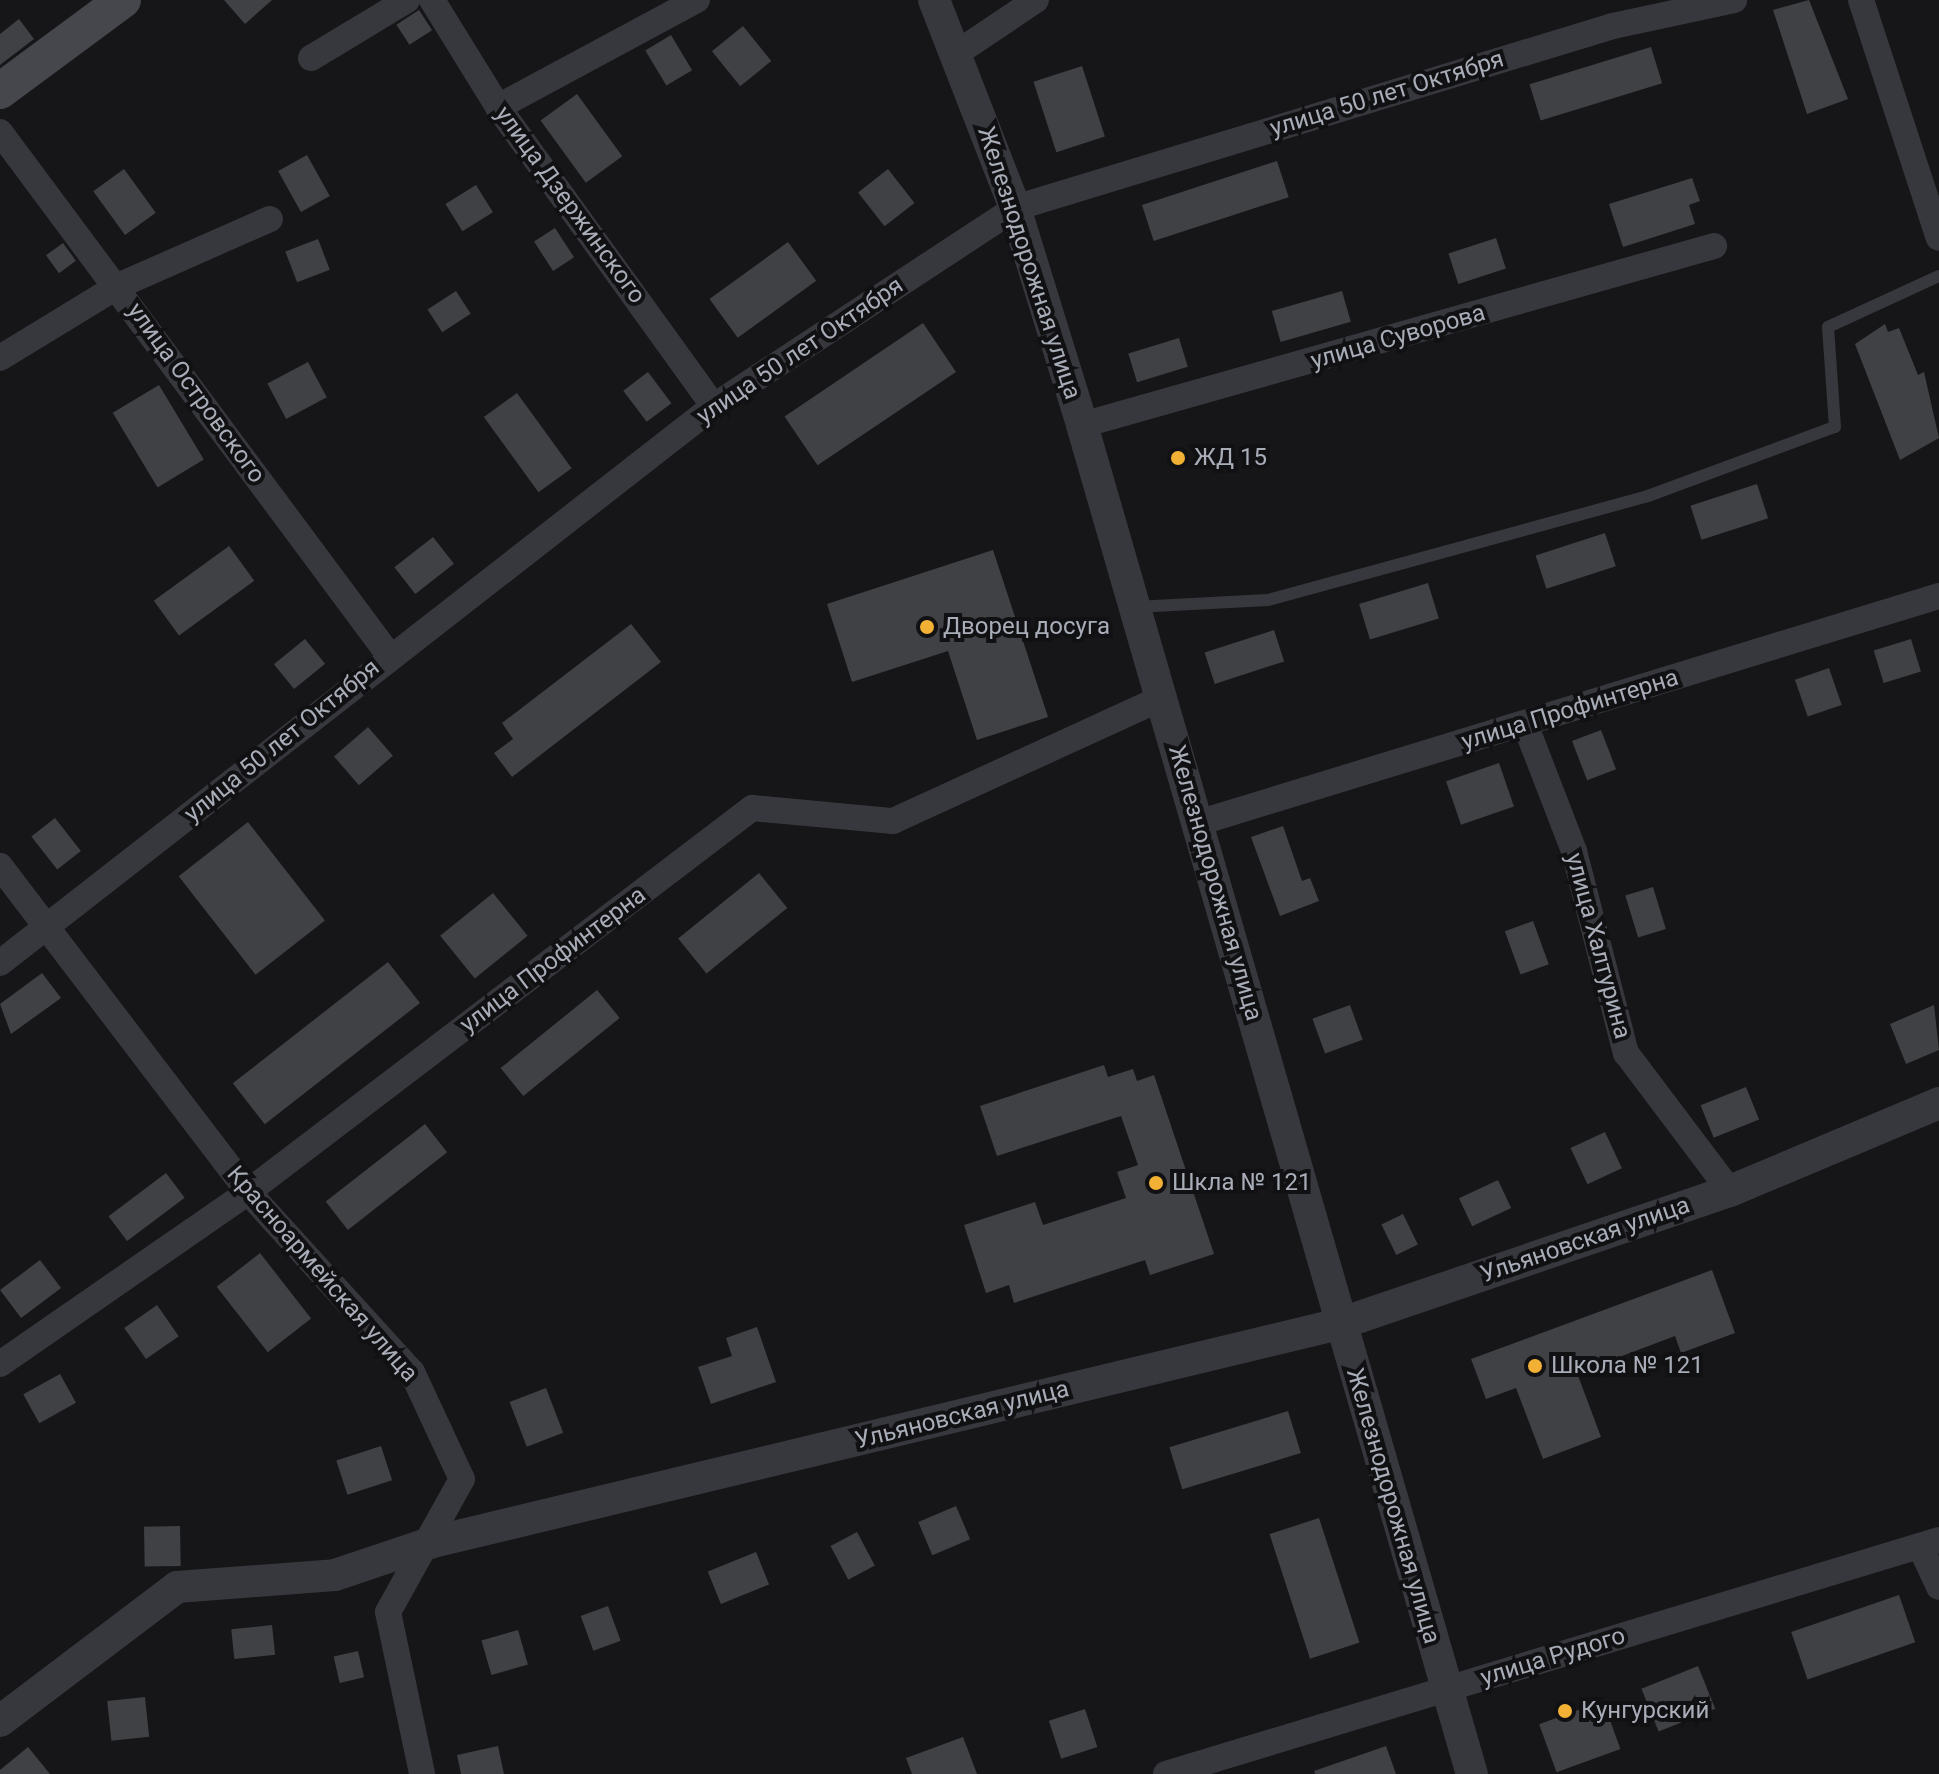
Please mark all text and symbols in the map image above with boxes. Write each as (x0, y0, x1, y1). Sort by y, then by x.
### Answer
street label: улица 50 лет Октября (1267, 45, 1507, 143)
street label: улица Дзержинского (489, 101, 651, 309)
street label: Железнодорожная улица (971, 123, 1087, 403)
street label: улица 50 лет Октября (691, 271, 909, 431)
street label: улица Островского (121, 297, 271, 489)
street label: улица Суворова (1307, 298, 1489, 376)
place label: ЖД 15 (1194, 444, 1267, 472)
marker: ЖД 15 (1169, 449, 1187, 467)
place label: Дворец досуга (943, 613, 1110, 641)
marker: Дворец досуга (918, 618, 936, 636)
street label: улица 50 лет Октября (179, 653, 385, 829)
street label: улица Профинтерна (1458, 663, 1682, 757)
street label: Железнодорожная улица (1162, 742, 1268, 1024)
street label: улица Халтурина (1559, 850, 1637, 1042)
street label: улица Профинтерна (455, 881, 651, 1039)
street label: Красноармейская улица (221, 1160, 423, 1388)
place label: Шкла № 121 (1172, 1169, 1312, 1197)
marker: Шкла № 121 (1147, 1174, 1165, 1192)
street label: Ульяновская улица (1477, 1191, 1693, 1289)
place label: Школа № 121 (1551, 1352, 1704, 1380)
marker: Школа № 121 (1526, 1357, 1544, 1375)
street label: Железнодорожная улица (1340, 1365, 1446, 1647)
street label: Ульяновская улица (852, 1375, 1072, 1455)
street label: улица Рудого (1477, 1621, 1629, 1693)
place label: Кунгурский (1581, 1697, 1709, 1725)
marker: Кунгурский (1556, 1702, 1574, 1720)

